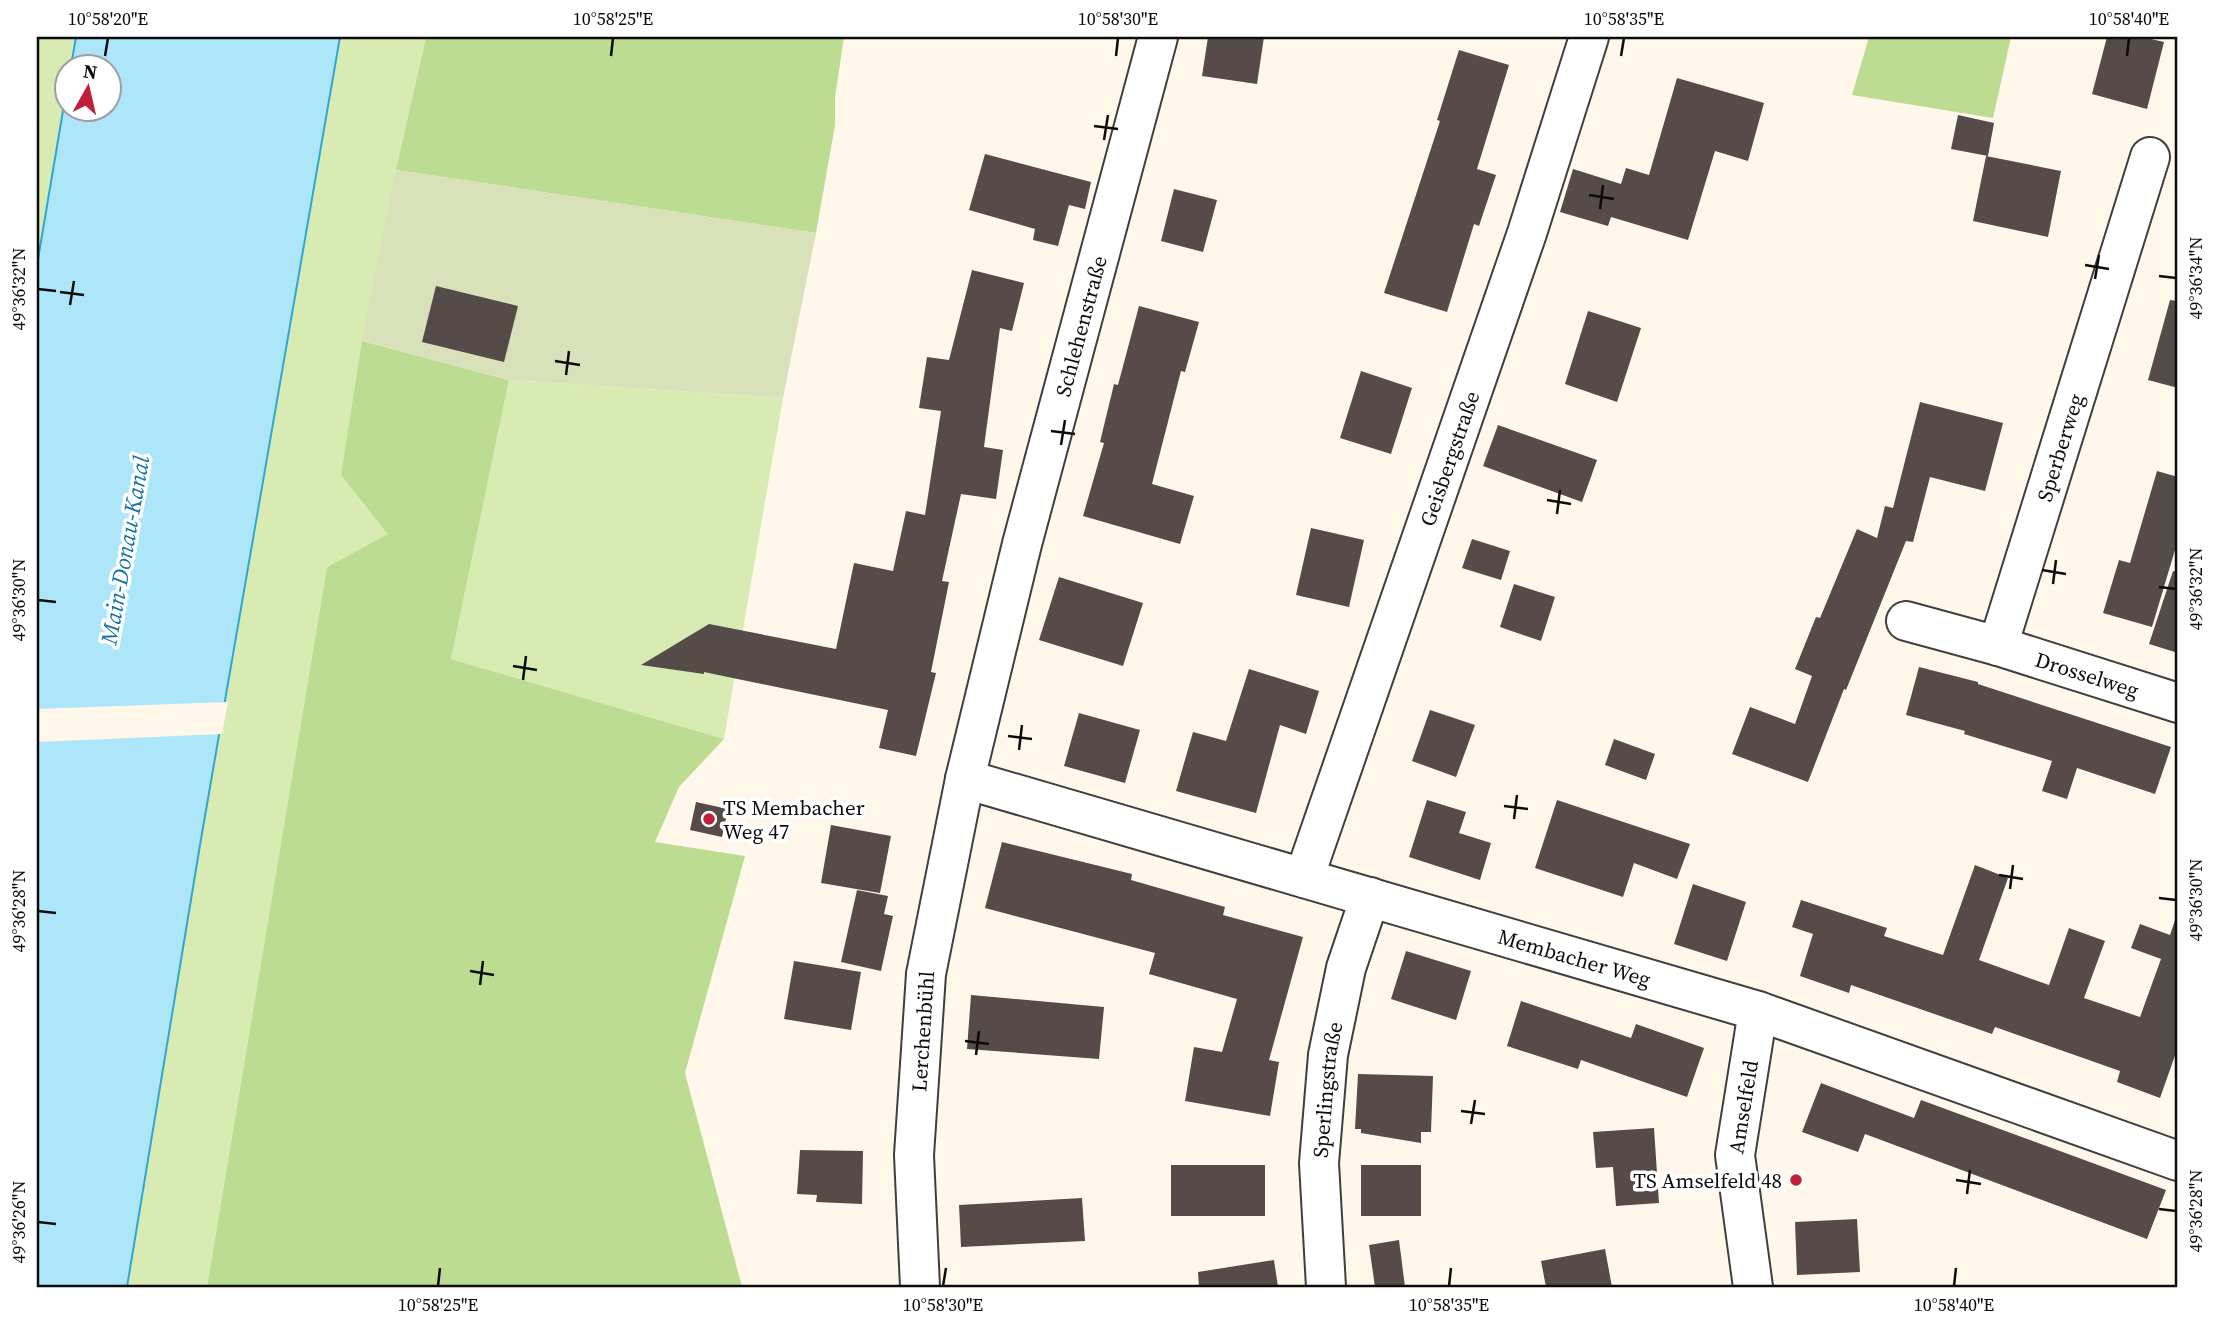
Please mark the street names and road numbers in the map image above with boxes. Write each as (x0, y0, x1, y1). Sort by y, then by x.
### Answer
street label: Schlehenstraße (1048, 252, 1113, 400)
street label: Geisbergstraße (1412, 387, 1486, 530)
street label: Sperberweg (2029, 390, 2090, 505)
street label: Drosselweg (2032, 644, 2143, 704)
street label: Membacher Weg (1495, 921, 1654, 993)
street label: Lerchenbühl (904, 970, 941, 1093)
street label: Sperlingstraße (1305, 1019, 1349, 1159)
street label: Amselfeld (1721, 1058, 1764, 1156)

